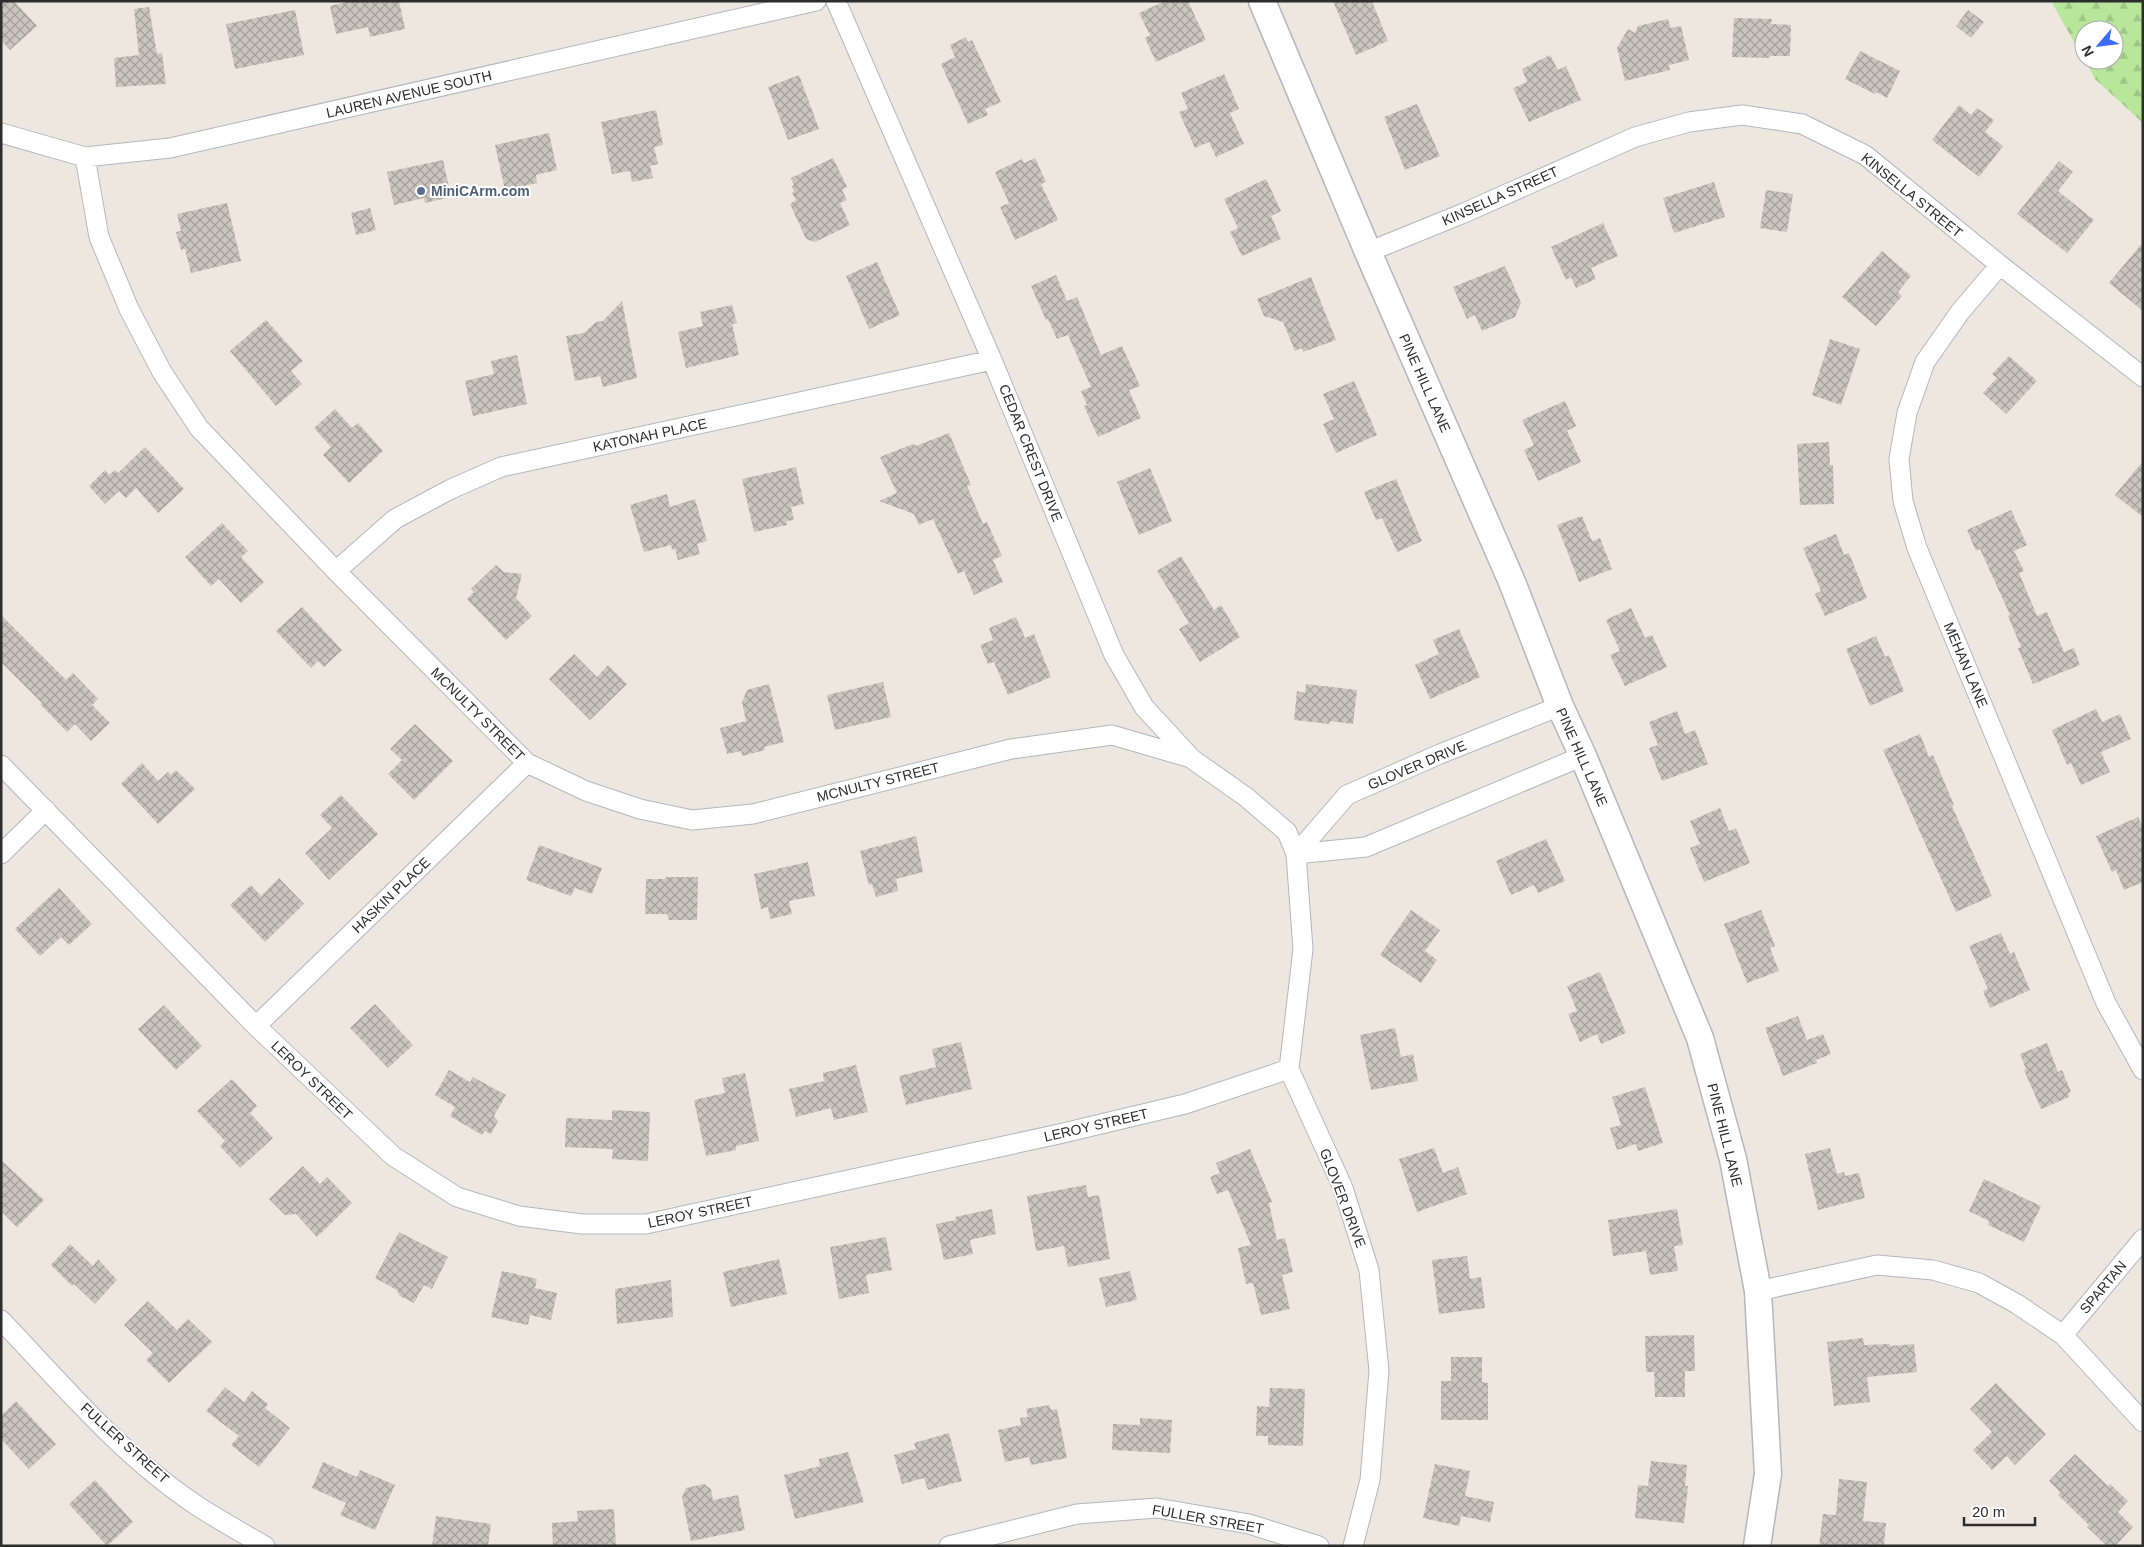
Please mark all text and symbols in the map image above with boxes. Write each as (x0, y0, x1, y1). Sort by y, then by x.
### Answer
north arrow (2074, 20, 2124, 70)
text: N (2078, 43, 2097, 59)
street label: LAUREN AVENUE SOUTH (325, 67, 493, 121)
street label: KINSELLA STREET (1858, 149, 1966, 241)
street label: KINSELLA STREET (1440, 163, 1561, 229)
place label: MiniCArm.com (431, 183, 530, 199)
marker: MiniCArm.com (415, 185, 427, 197)
street label: PINE HILL LANE (1396, 331, 1454, 435)
street label: CEDAR CREST DRIVE (996, 382, 1066, 524)
street label: KATONAH PLACE (592, 415, 708, 455)
street label: MEHAN LANE (1941, 620, 1991, 710)
street label: MCNULTY STREET (428, 664, 528, 764)
street label: PINE HILL LANE (1553, 705, 1611, 809)
street label: GLOVER DRIVE (1366, 737, 1468, 793)
street label: MCNULTY STREET (815, 759, 941, 805)
street label: HASKIN PLACE (349, 854, 433, 936)
street label: LEROY STREET (268, 1037, 356, 1123)
street label: PINE HILL LANE (1704, 1082, 1746, 1188)
street label: LEROY STREET (1042, 1105, 1150, 1145)
street label: GLOVER DRIVE (1317, 1146, 1369, 1250)
street label: LEROY STREET (646, 1193, 754, 1231)
street label: SPARTAN (2076, 1257, 2130, 1317)
street label: FULLER STREET (78, 1399, 173, 1487)
scale bar (1964, 1494, 2035, 1526)
street label: FULLER STREET (1151, 1501, 1265, 1537)
text: 20 m (1972, 1503, 2005, 1520)

